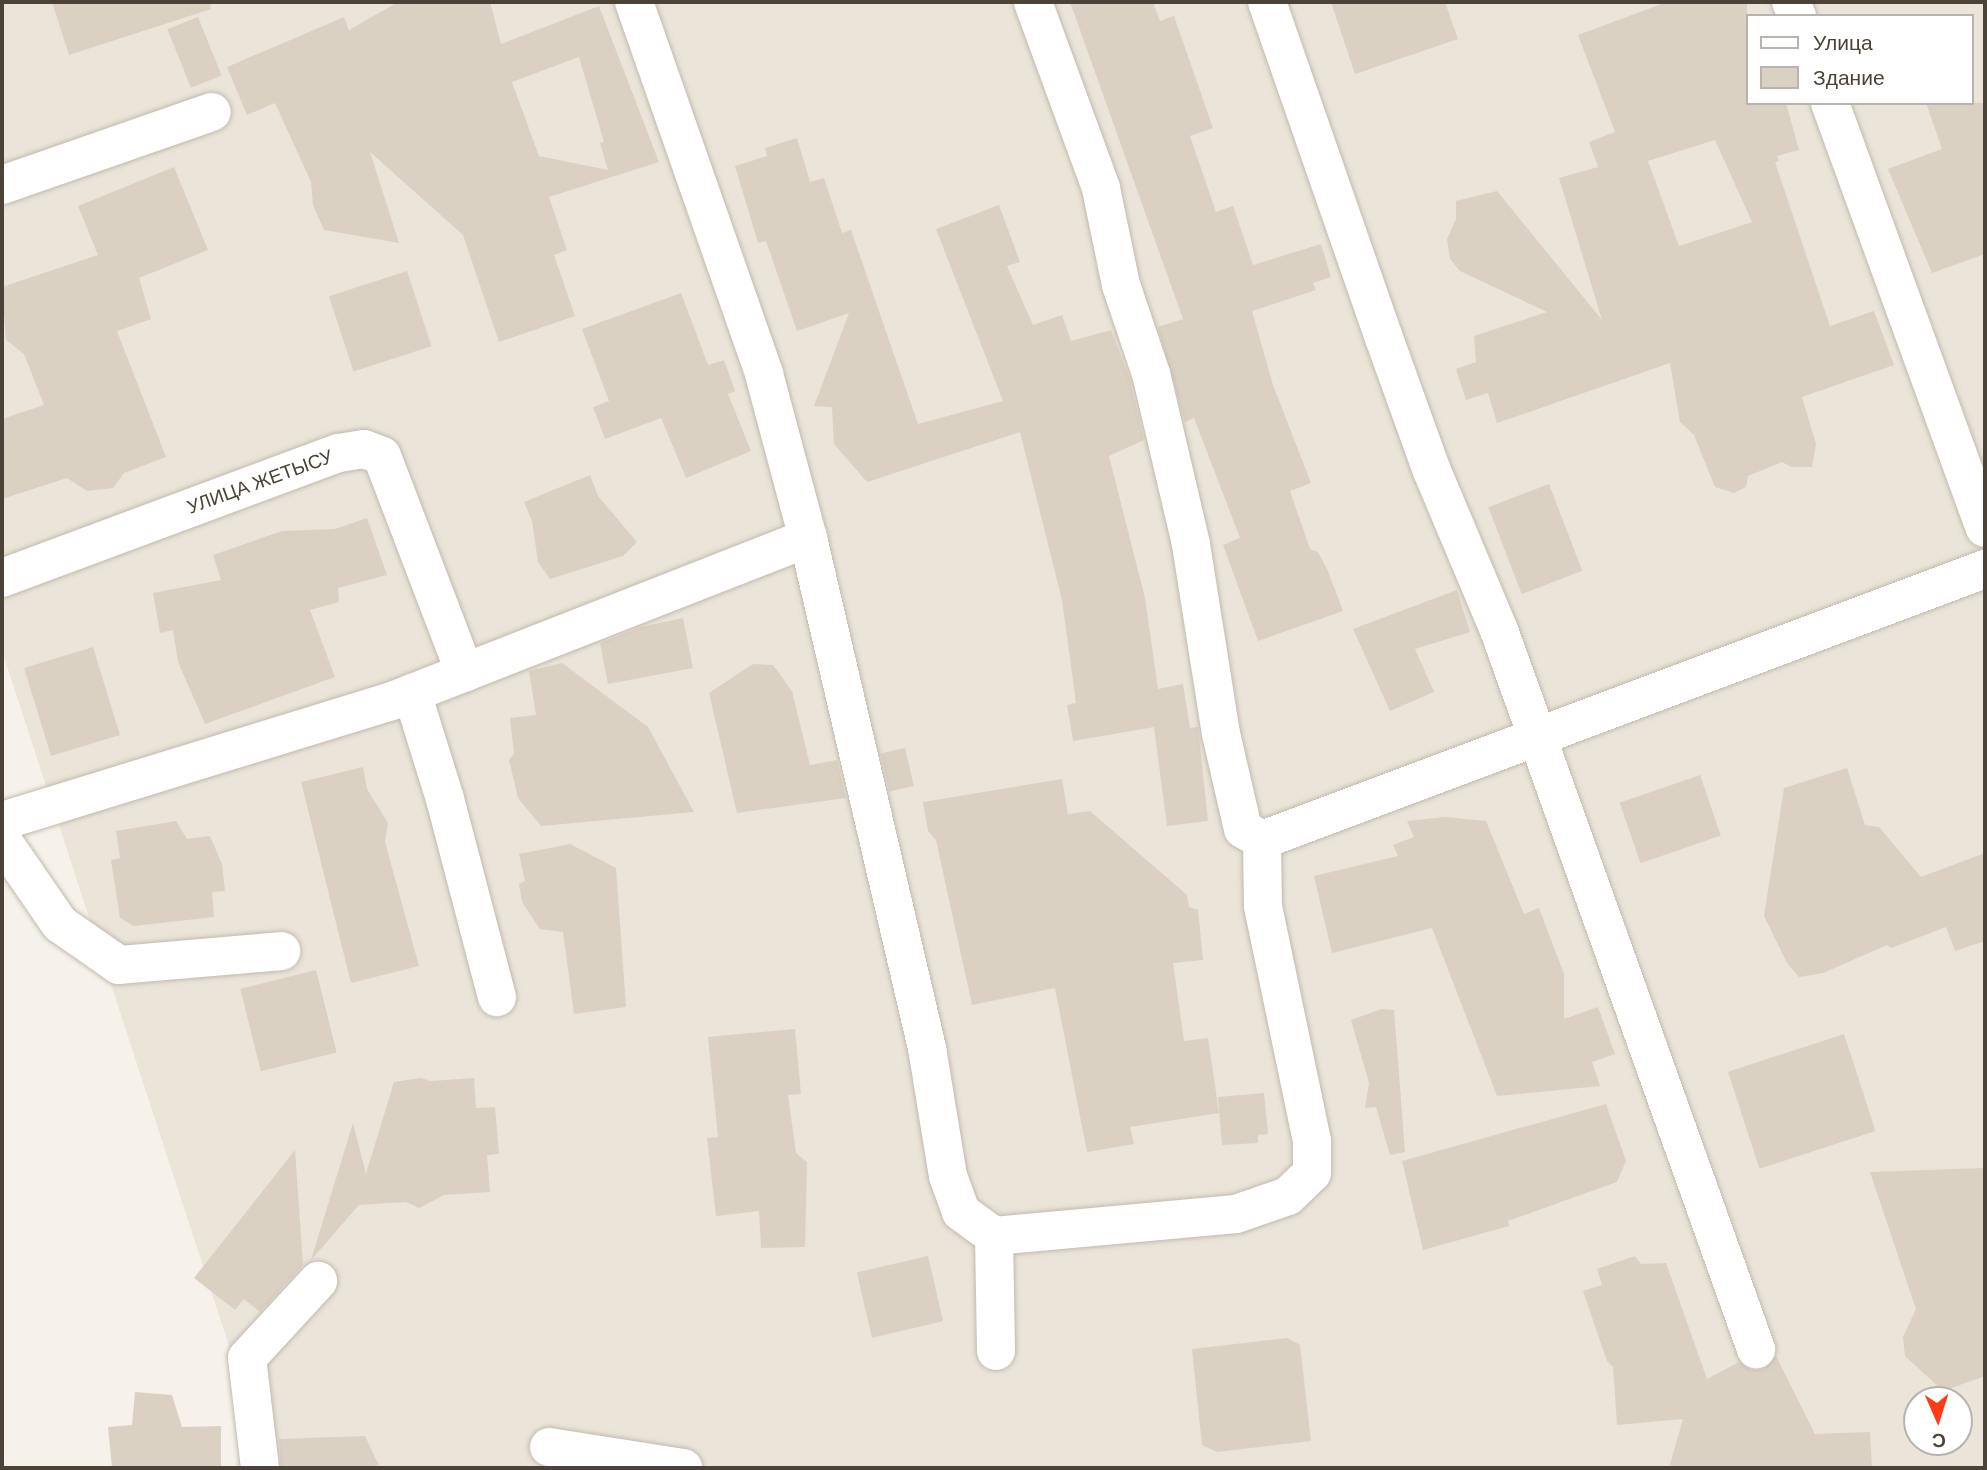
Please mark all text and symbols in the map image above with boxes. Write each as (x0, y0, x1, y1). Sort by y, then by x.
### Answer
legend (1745, 14, 1973, 105)
text: Улица (1813, 29, 1873, 57)
text: Здание (1813, 64, 1885, 92)
street label: УЛИЦА ЖЕТЫСУ (184, 445, 336, 519)
north arrow (1903, 1386, 1973, 1456)
text: С (1932, 1428, 1947, 1453)

